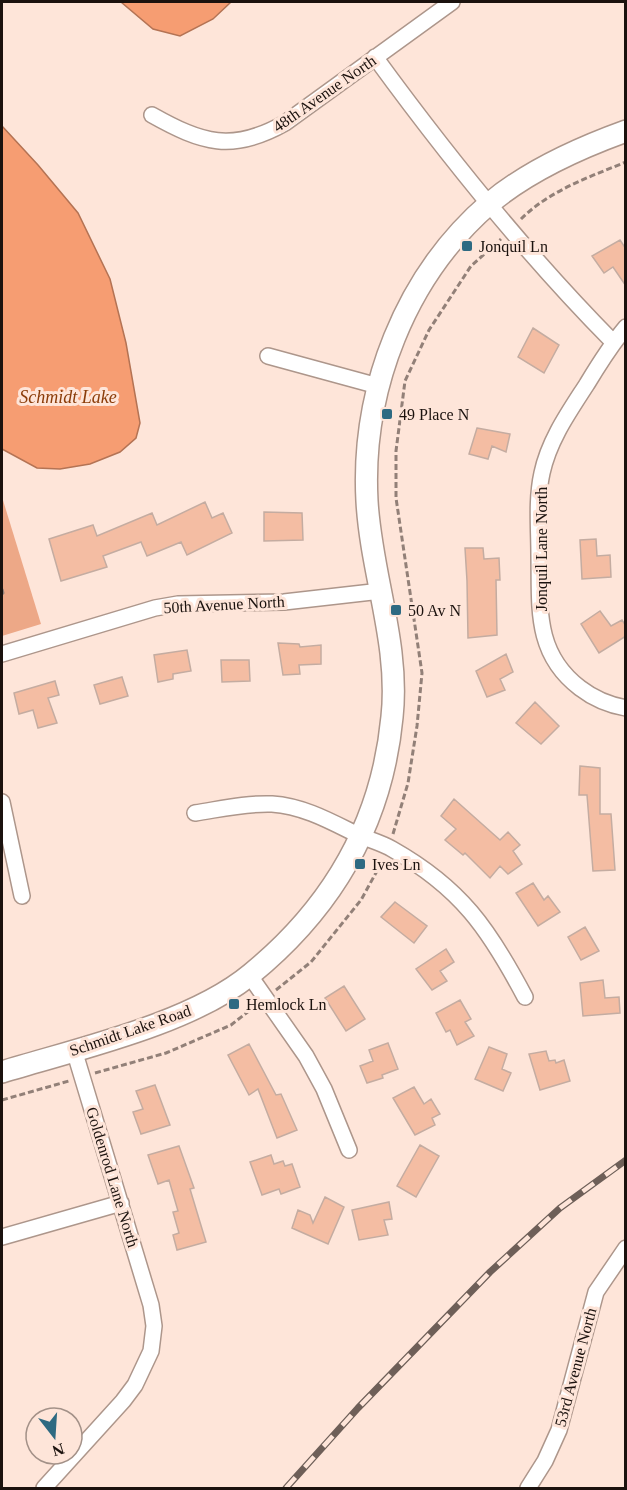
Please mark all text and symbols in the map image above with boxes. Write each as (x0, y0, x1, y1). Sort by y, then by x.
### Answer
street label: 48th Avenue North (270, 52, 379, 135)
place label: Jonquil Ln (479, 238, 548, 256)
marker: Jonquil Ln (460, 239, 474, 253)
water label: Schmidt Lake (19, 387, 117, 407)
place label: 49 Place N (399, 406, 470, 423)
marker: 49 Place N (380, 407, 394, 421)
street label: Jonquil Lane North (533, 487, 551, 611)
street label: 50th Avenue North (163, 593, 285, 616)
place label: 50 Av N (408, 602, 461, 619)
marker: 50 Av N (389, 603, 403, 617)
place label: Ives Ln (372, 856, 420, 873)
marker: Ives Ln (353, 857, 367, 871)
place label: Hemlock Ln (246, 996, 326, 1013)
marker: Hemlock Ln (227, 997, 241, 1011)
street label: Schmidt Lake Road (67, 1002, 193, 1059)
street label: Goldenrod Lane North (83, 1105, 142, 1249)
street label: 53rd Avenue North (551, 1306, 600, 1428)
north arrow (24, 1406, 84, 1466)
text: N (50, 1440, 66, 1460)

